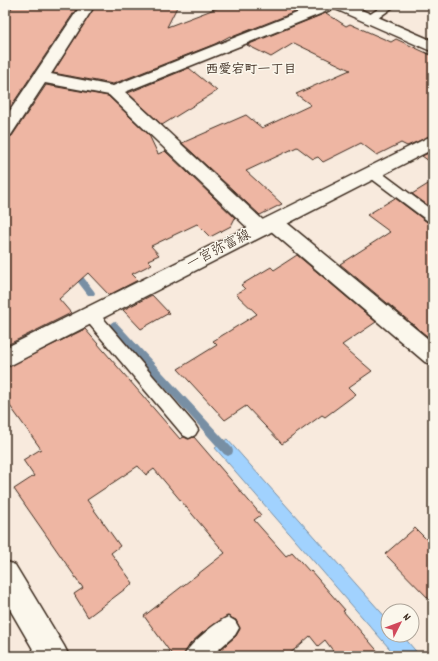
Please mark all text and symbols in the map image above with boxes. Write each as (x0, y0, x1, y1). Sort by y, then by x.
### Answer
district label: 西愛宕町一丁目 (205, 61, 297, 80)
street label: 一宮弥富線 (183, 225, 255, 275)
north arrow (380, 603, 420, 643)
text: N (398, 610, 414, 625)

